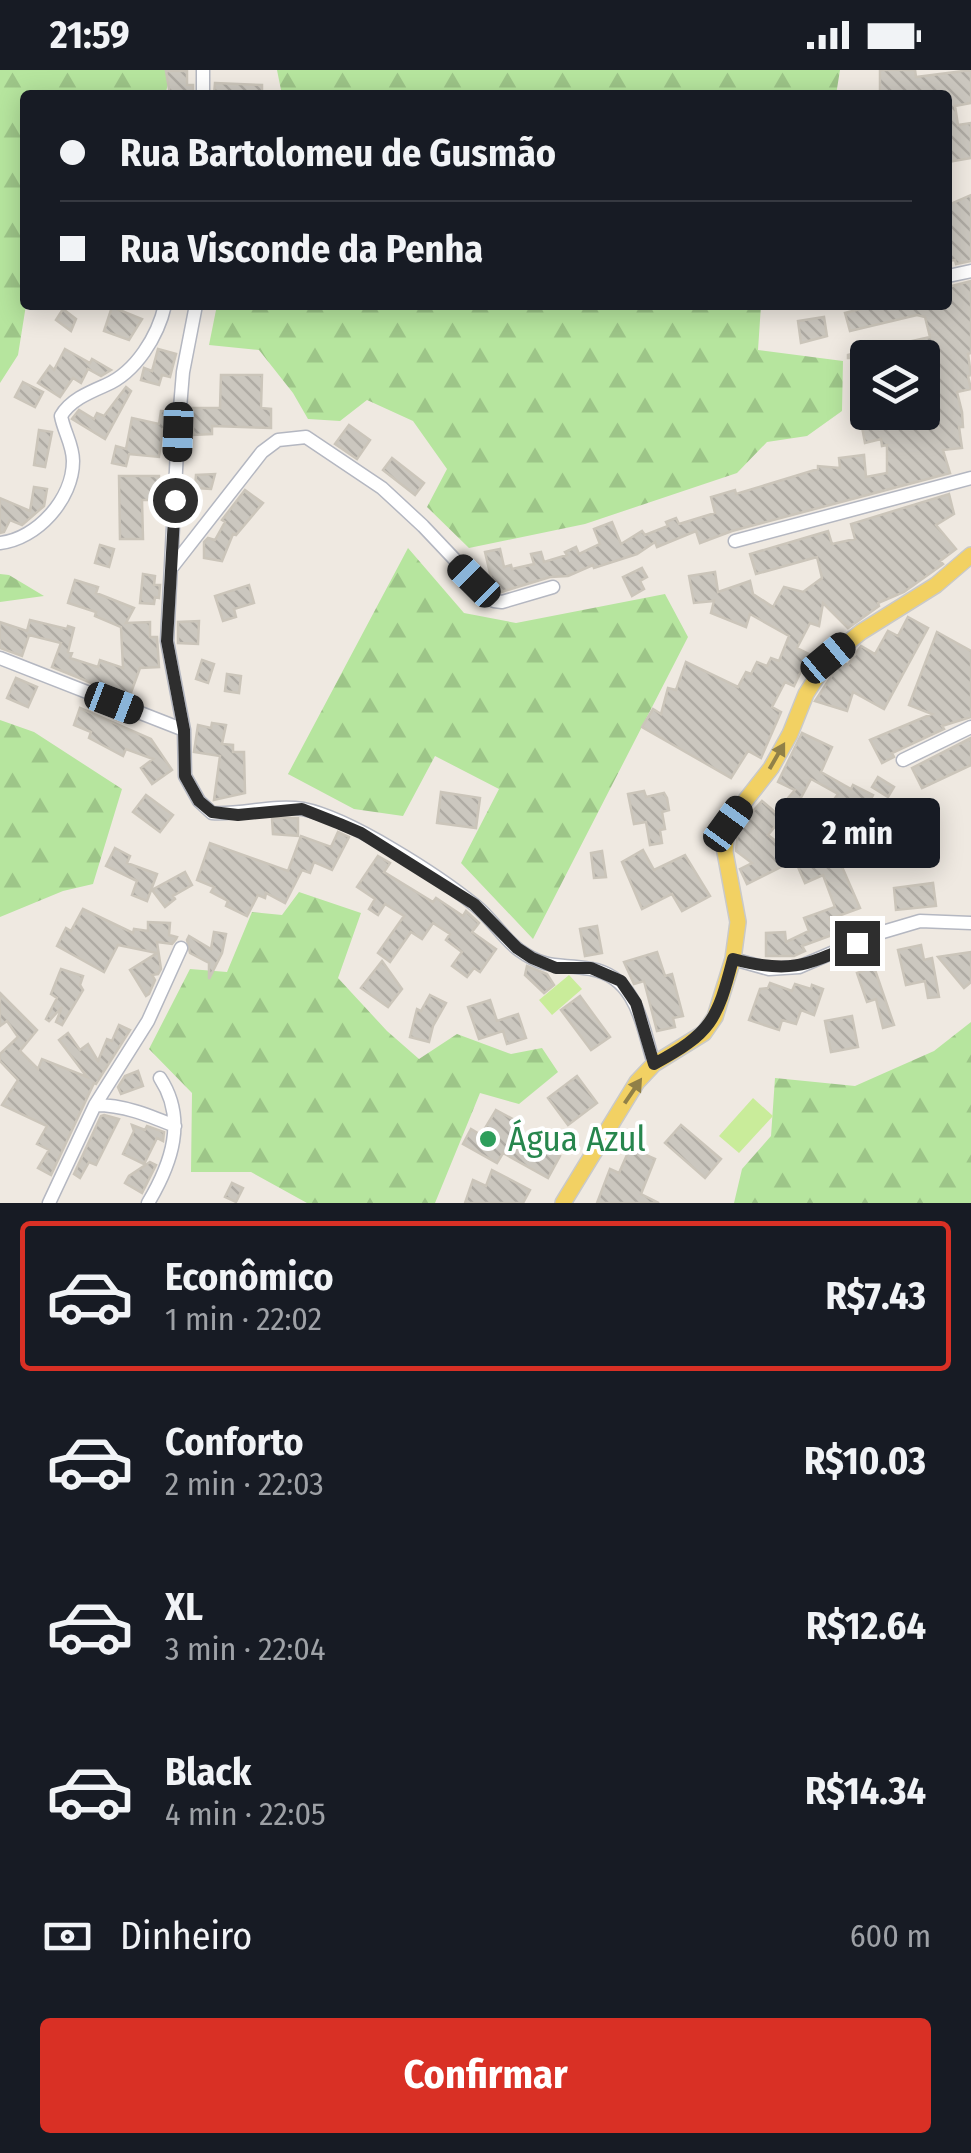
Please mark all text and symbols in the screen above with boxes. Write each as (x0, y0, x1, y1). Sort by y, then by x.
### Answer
text: 21:59 (50, 12, 130, 58)
text: Rua Bartolomeu de Gusmão (120, 130, 556, 176)
text: Rua Visconde da Penha (120, 226, 483, 272)
map controls (850, 340, 940, 430)
button: layers (850, 340, 940, 430)
car (162, 401, 194, 463)
route start (153, 478, 198, 523)
car (442, 549, 506, 613)
car (795, 627, 861, 689)
car (81, 678, 147, 728)
one-way arrow (768, 742, 785, 770)
car (698, 791, 758, 857)
callout: 2 min (774, 798, 940, 868)
text: 2 min (822, 814, 893, 852)
route end (835, 921, 880, 966)
one-way arrow (623, 1077, 642, 1104)
place label: Água Azul (508, 1118, 646, 1160)
marker: Água Azul (477, 1128, 499, 1150)
icon: car (45, 1251, 135, 1341)
text: Econômico (165, 1254, 334, 1300)
text: R$7.43 (825, 1273, 926, 1319)
text: 1 min · 22:02 (165, 1300, 322, 1338)
icon: car (45, 1416, 135, 1506)
text: Conforto (165, 1419, 304, 1465)
text: R$10.03 (804, 1438, 926, 1484)
text: 2 min · 22:03 (165, 1465, 324, 1503)
icon: car (45, 1581, 135, 1671)
text: XL (165, 1584, 203, 1630)
text: R$12.64 (806, 1603, 926, 1649)
text: 3 min · 22:04 (165, 1630, 325, 1668)
icon: car (45, 1746, 135, 1836)
text: Black (165, 1749, 251, 1795)
text: R$14.34 (805, 1768, 926, 1814)
text: 4 min · 22:05 (165, 1795, 326, 1833)
icon: cash (40, 1909, 95, 1964)
text: Dinheiro (120, 1913, 252, 1959)
text: 600 m (850, 1917, 931, 1955)
button: Confirmar (40, 2018, 931, 2133)

